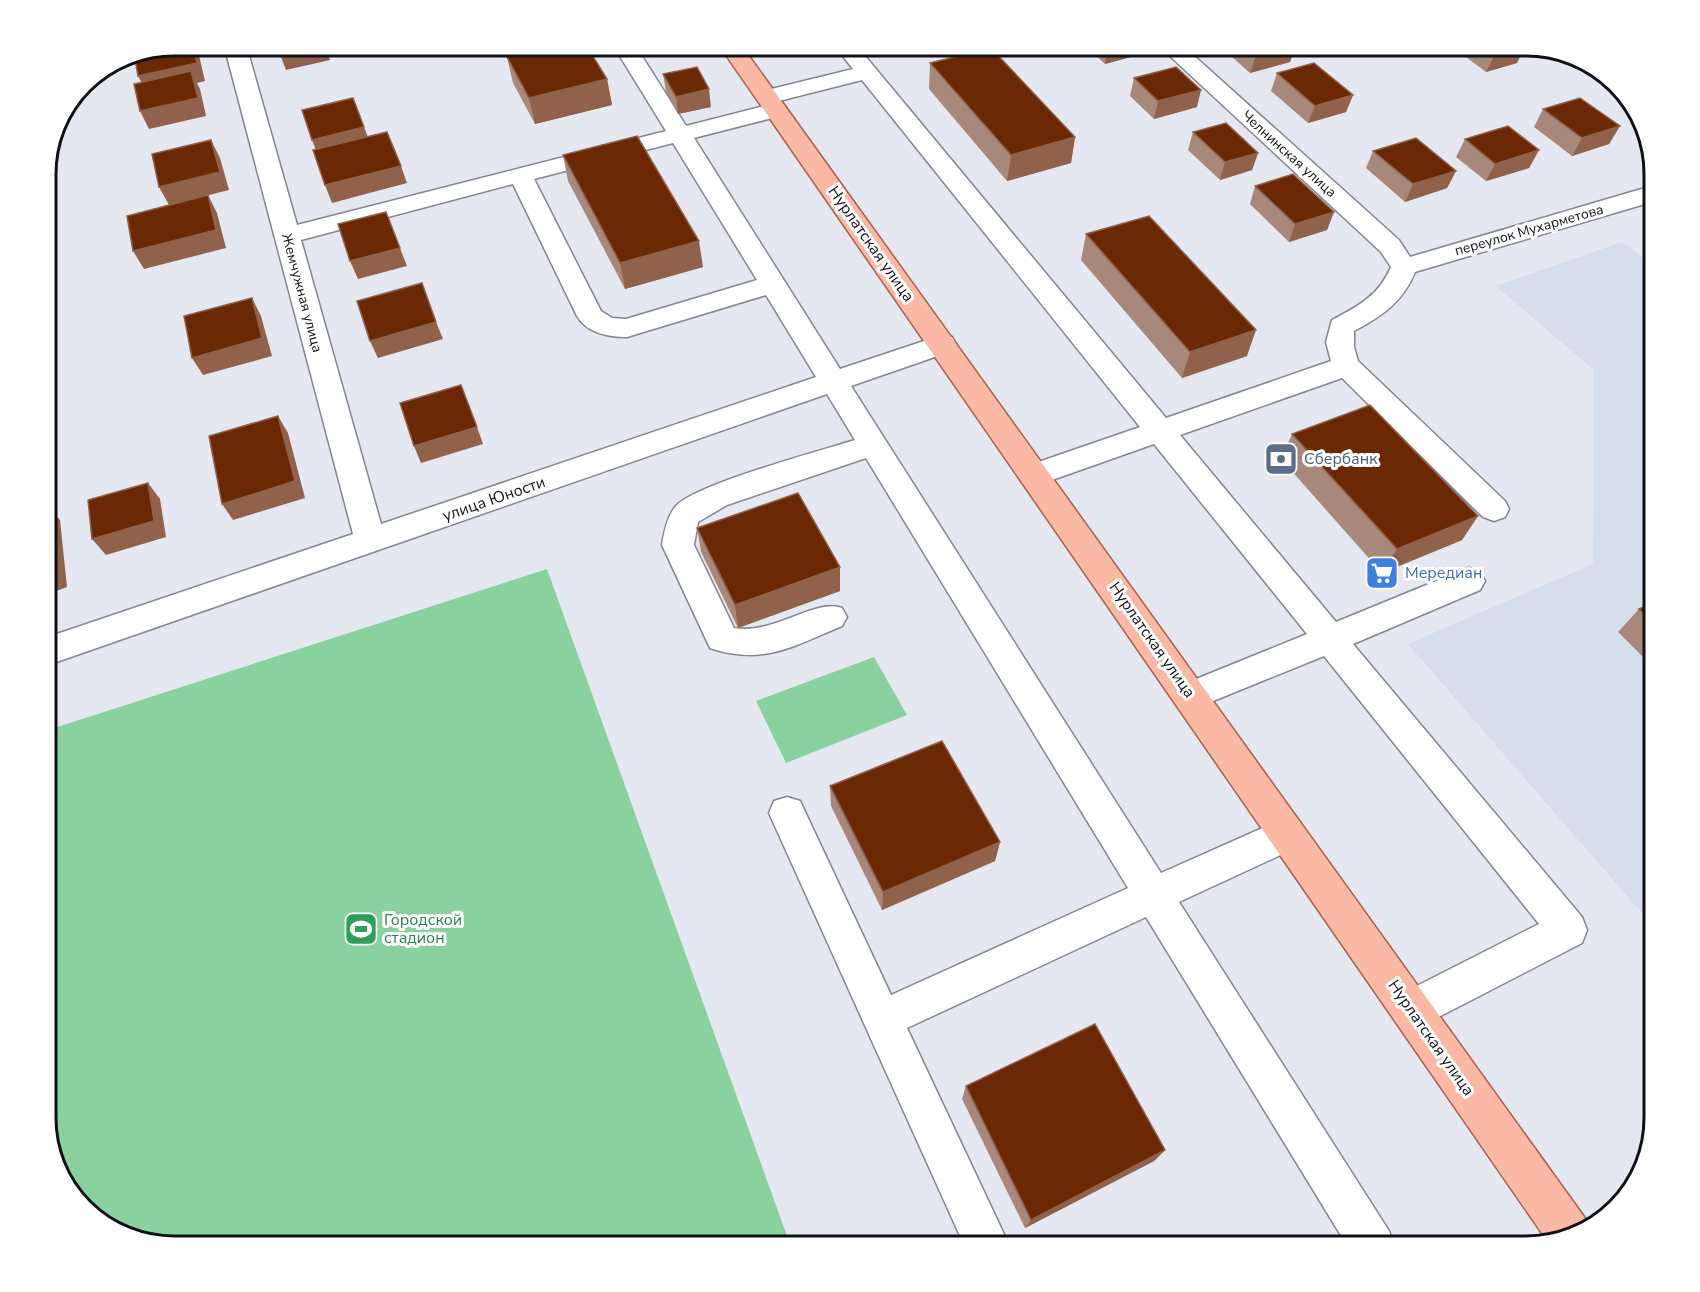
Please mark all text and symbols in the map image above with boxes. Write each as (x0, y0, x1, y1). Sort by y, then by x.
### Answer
street label: Челнинская улица (1238, 106, 1340, 202)
street label: Нурлатская улица (823, 182, 919, 306)
street label: переулок Мухарметова (1452, 200, 1606, 260)
street label: Жемчужная улица (277, 231, 327, 355)
bank icon: Сбербанк (1263, 441, 1299, 477)
place label: Сбербанк (1304, 448, 1378, 470)
street label: улица Юности (440, 471, 548, 527)
supermarket icon: Мередиан (1364, 555, 1400, 591)
place label: Мередиан (1405, 562, 1482, 584)
street label: Нурлатская улица (1104, 578, 1200, 702)
place label: Городской стадион (384, 909, 462, 949)
sports icon: Городской стадион (343, 911, 379, 947)
street label: Нурлатская улица (1383, 976, 1479, 1100)

